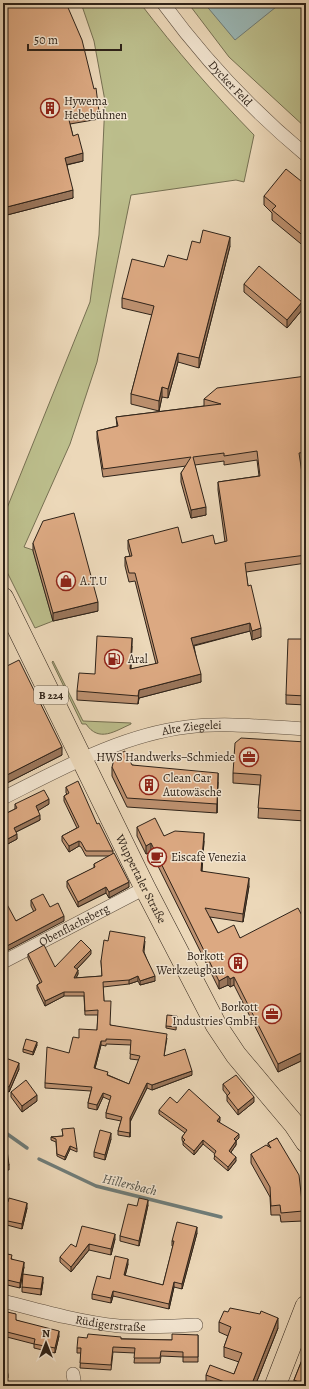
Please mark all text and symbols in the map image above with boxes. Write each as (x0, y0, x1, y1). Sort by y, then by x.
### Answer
scale bar (28, 26, 121, 52)
text: 50 m (34, 32, 58, 48)
street label: Dycker Feld (205, 57, 256, 110)
place label: Hywema Hebebühnen (64, 93, 128, 123)
building icon: Hywema Hebebühnen (39, 97, 61, 119)
shop icon: A.T.U (55, 570, 77, 592)
place label: A.T.U (79, 573, 107, 589)
fuel station icon: Aral (103, 648, 125, 670)
place label: Aral (127, 651, 148, 667)
road number: B 224 (34, 686, 68, 704)
street label: Alte Ziegelei (159, 717, 222, 739)
office icon: HWS Handwerks‒Schmiede (238, 746, 260, 768)
place label: HWS Handwerks‒Schmiede (96, 749, 235, 765)
place label: Clean Car Autowäsche (162, 770, 222, 800)
building icon: Clean Car Autowäsche (138, 774, 160, 796)
street label: Wuppertaler Straße (112, 831, 170, 926)
cafe icon: Eiscafè Venezia (146, 846, 168, 868)
place label: Eiscafè Venezia (171, 849, 247, 865)
street label: Obenflachsberg (36, 900, 112, 950)
place label: Borkott Werkzeugbau (155, 948, 224, 978)
building icon: Borkott Werkzeugbau (227, 952, 249, 974)
place label: Borkott Industries GmbH (172, 999, 258, 1029)
office icon: Borkott Industries GmbH (261, 1003, 283, 1025)
water label: Hillersbach (101, 1170, 159, 1199)
street label: Rüdigerstraße (74, 1311, 146, 1335)
north arrow (26, 1323, 66, 1363)
text: N (42, 1326, 50, 1341)

